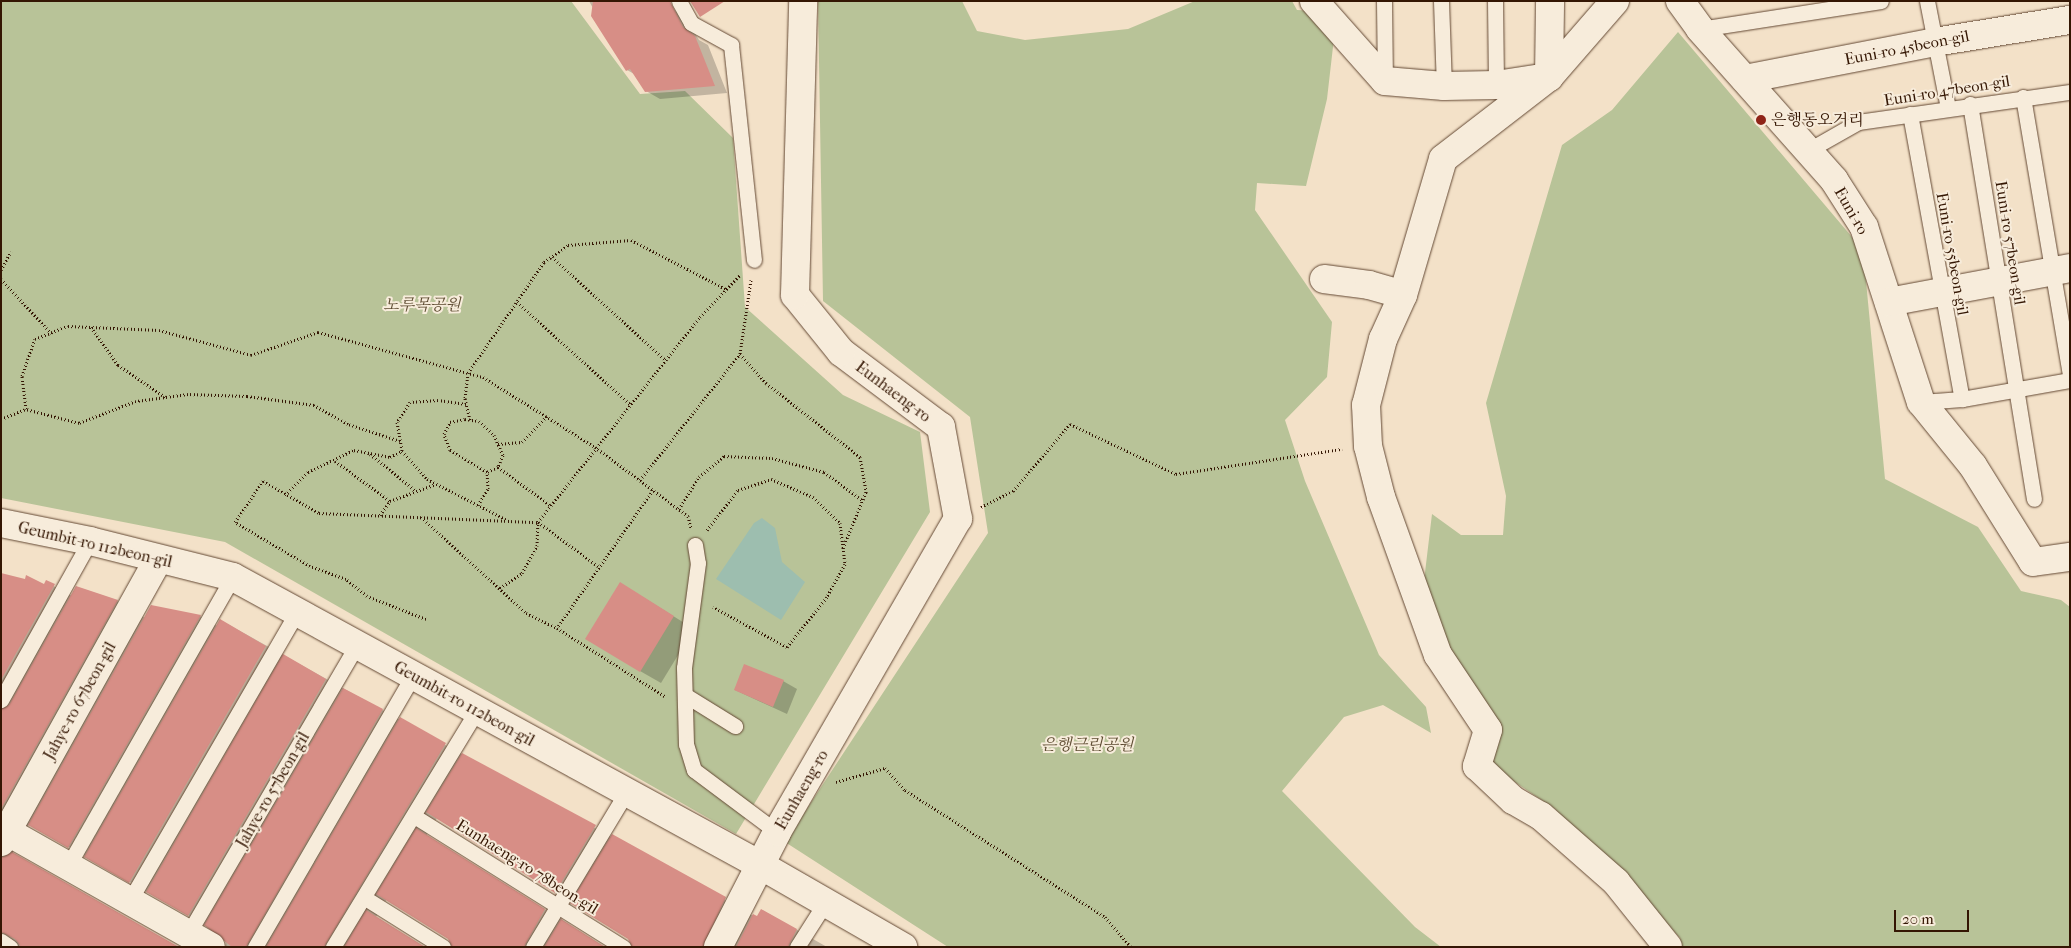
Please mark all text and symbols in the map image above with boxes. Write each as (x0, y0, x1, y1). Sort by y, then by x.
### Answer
street label: Euni-ro 45beon-gil (1843, 26, 1971, 70)
street label: Euni-ro 47beon-gil (1883, 72, 2011, 110)
place label: 은행동오거리 (1771, 110, 1864, 130)
marker: 은행동오거리 (1755, 114, 1767, 126)
street label: Euni-ro 57beon-gil (1991, 180, 2029, 306)
street label: Euni-ro (1830, 184, 1872, 238)
street label: Euni-ro 55beon-gil (1932, 191, 1972, 317)
park label: 노루목공원 (383, 295, 461, 315)
street label: Eunhaeng-ro (852, 357, 934, 427)
street label: Geumbit-ro 112beon-gil (16, 518, 174, 572)
street label: Jahye-ro 67beon-gil (40, 639, 120, 763)
street label: Geumbit-ro 112beon-gil (390, 657, 538, 751)
street label: Jahye-ro 57beon-gil (232, 729, 314, 851)
park label: 은행근린공원 (1041, 735, 1133, 755)
street label: Eunhaeng-ro (771, 747, 833, 833)
street label: Eunhaeng-ro 78beon-gil (452, 815, 602, 919)
scale bar (1896, 900, 1971, 932)
text: 20 m (1902, 910, 1934, 928)

